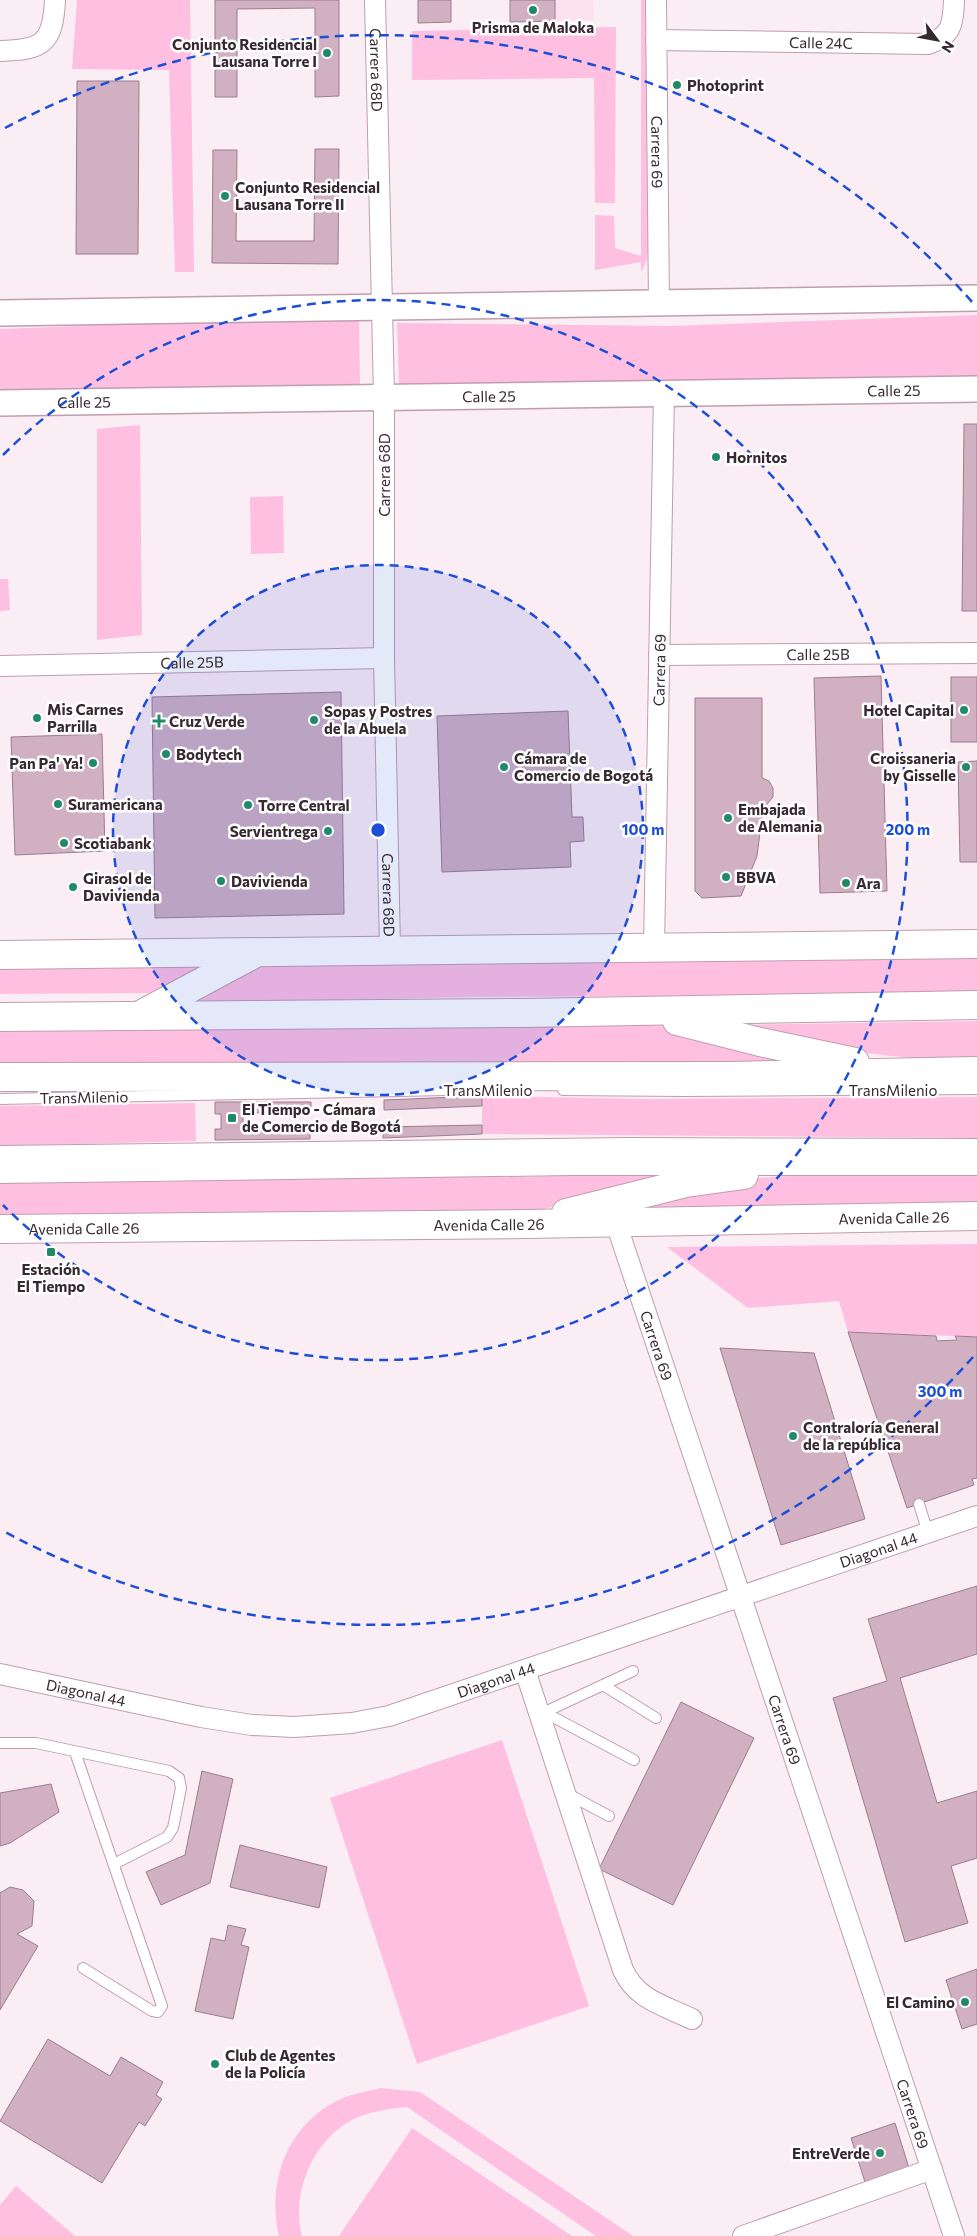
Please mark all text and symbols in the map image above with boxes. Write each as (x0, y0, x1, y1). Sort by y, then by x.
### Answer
marker: Prisma de Maloka (527, 4, 539, 16)
north arrow (912, 15, 962, 65)
place label: Prisma de Maloka (472, 18, 594, 36)
street label: Carrera 68D (367, 28, 387, 112)
street label: Calle 24C (789, 33, 853, 52)
place label: Conjunto Residencial Lausana Torre I (172, 35, 317, 70)
text: N (938, 38, 958, 56)
marker: Conjunto Residencial Lausana Torre I (321, 47, 333, 59)
place label: Photoprint (687, 76, 764, 94)
marker: Photoprint (671, 79, 683, 91)
street label: Carrera 69 (648, 116, 667, 188)
place label: Conjunto Residencial Lausana Torre II (235, 178, 380, 213)
marker: Conjunto Residencial Lausana Torre II (219, 190, 231, 202)
street label: Calle 25 (867, 381, 921, 400)
street label: Calle 25 (462, 387, 516, 405)
street label: Calle 25 (57, 392, 111, 411)
street label: Carrera 68D (375, 433, 393, 517)
place label: Hornitos (726, 448, 787, 466)
marker: Hornitos (710, 451, 722, 463)
street label: Carrera 69 (649, 634, 669, 706)
street label: Calle 25B (786, 645, 850, 663)
street label: Calle 25B (160, 652, 224, 672)
place label: Mis Carnes Parrilla (47, 700, 123, 735)
place label: Hotel Capital (863, 701, 954, 719)
place label: Sopas y Postres de la Abuela (324, 702, 432, 737)
marker: Hotel Capital (958, 704, 970, 716)
marker: Mis Carnes Parrilla (31, 712, 43, 724)
place label: Cruz Verde (169, 712, 245, 730)
marker: Sopas y Postres de la Abuela (308, 714, 320, 726)
marker: Cruz Verde (153, 715, 165, 727)
place label: Bodytech (176, 745, 242, 763)
marker: Bodytech (160, 748, 172, 760)
place label: Cámara de Comercio de Bogotá (514, 749, 653, 784)
place label: Croissaneria by Gisselle (870, 749, 956, 784)
place label: Pan Pa' Ya! (9, 754, 83, 772)
marker: Pan Pa' Ya! (87, 757, 99, 769)
marker: Cámara de Comercio de Bogotá (498, 761, 510, 773)
marker: Croissaneria by Gisselle (960, 761, 972, 773)
place label: Suramericana (68, 795, 163, 813)
place label: Torre Central (258, 796, 350, 814)
marker: Suramericana (52, 798, 64, 810)
marker: Torre Central (242, 799, 254, 811)
place label: Embajada de Alemania (738, 800, 822, 835)
marker: Embajada de Alemania (722, 812, 734, 824)
text: 100 m (622, 820, 664, 838)
text: 200 m (886, 820, 930, 838)
centre of rings (369, 821, 387, 839)
place label: Servientrega (230, 822, 318, 840)
marker: Servientrega (322, 825, 334, 837)
place label: Scotiabank (74, 834, 152, 852)
marker: Scotiabank (58, 837, 70, 849)
street label: Carrera 68D (379, 853, 399, 937)
place label: BBVA (736, 868, 776, 886)
place label: Girasol de Davivienda (83, 869, 160, 904)
marker: BBVA (720, 871, 732, 883)
place label: Davivienda (231, 872, 308, 890)
place label: Ara (856, 874, 881, 892)
marker: Davivienda (215, 875, 227, 887)
marker: Ara (840, 877, 852, 889)
marker: Girasol de Davivienda (67, 881, 79, 893)
street label: TransMilenio (444, 1081, 532, 1099)
street label: TransMilenio (849, 1081, 937, 1099)
street label: TransMilenio (39, 1087, 129, 1107)
place label: El Tiempo - Cámara de Comercio de Bogotá (242, 1100, 401, 1135)
marker: El Tiempo - Cámara de Comercio de Bogotá (226, 1112, 238, 1124)
street label: Avenida Calle 26 (838, 1207, 950, 1227)
street label: Avenida Calle 26 (433, 1215, 545, 1234)
street label: Avenida Calle 26 (28, 1219, 140, 1238)
marker: Estación El Tiempo (45, 1246, 57, 1258)
place label: Estación El Tiempo (17, 1260, 85, 1295)
street label: Carrera 69 (637, 1308, 677, 1383)
text: 300 m (918, 1382, 962, 1400)
place label: Contraloría General de la república (803, 1418, 939, 1453)
marker: Contraloría General de la república (787, 1430, 799, 1442)
street label: Diagonal 44 (837, 1528, 920, 1571)
street label: Diagonal 44 (455, 1658, 537, 1701)
street label: Diagonal 44 (45, 1675, 127, 1710)
street label: Carrera 69 (765, 1692, 805, 1767)
place label: El Camino (886, 1993, 955, 2011)
marker: El Camino (959, 1996, 971, 2008)
place label: Club de Agentes de la Policía (225, 2046, 335, 2081)
marker: Club de Agentes de la Policía (209, 2058, 221, 2070)
street label: Carrera 69 (893, 2077, 933, 2151)
place label: EntreVerde (792, 2144, 870, 2162)
marker: EntreVerde (874, 2147, 886, 2159)

